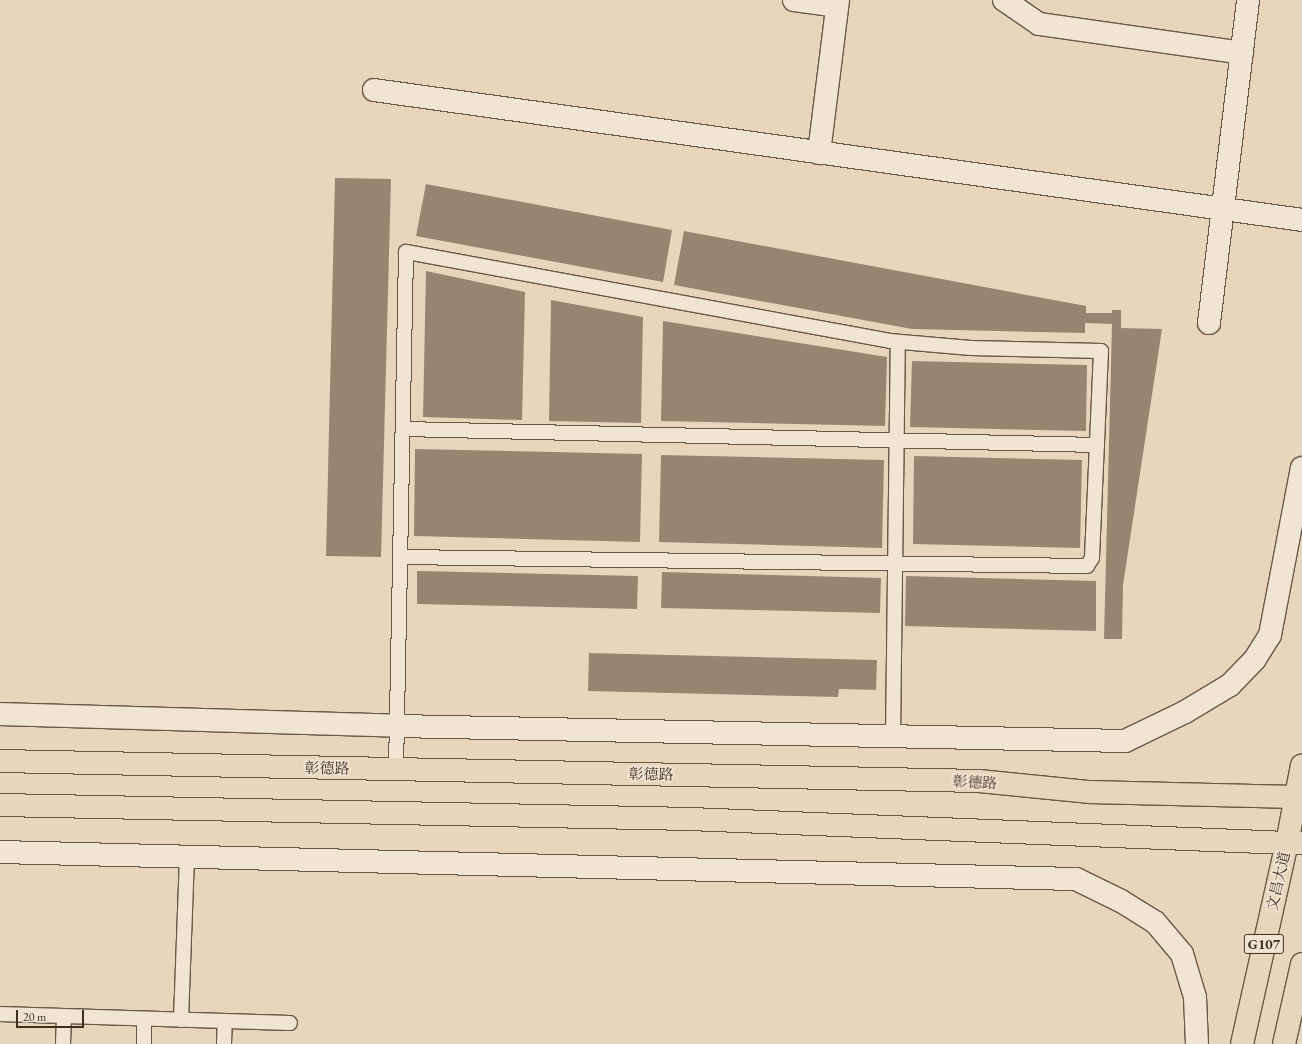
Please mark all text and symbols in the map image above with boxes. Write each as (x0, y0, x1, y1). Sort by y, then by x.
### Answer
street label: 彰德路 (304, 759, 350, 777)
street label: 彰德路 (628, 765, 674, 783)
street label: 彰德路 (952, 772, 998, 792)
street label: 文昌大道 (1262, 850, 1294, 912)
road number: G107 (1243, 932, 1285, 956)
scale bar (18, 1002, 86, 1028)
text: 20 m (23, 1009, 46, 1025)

